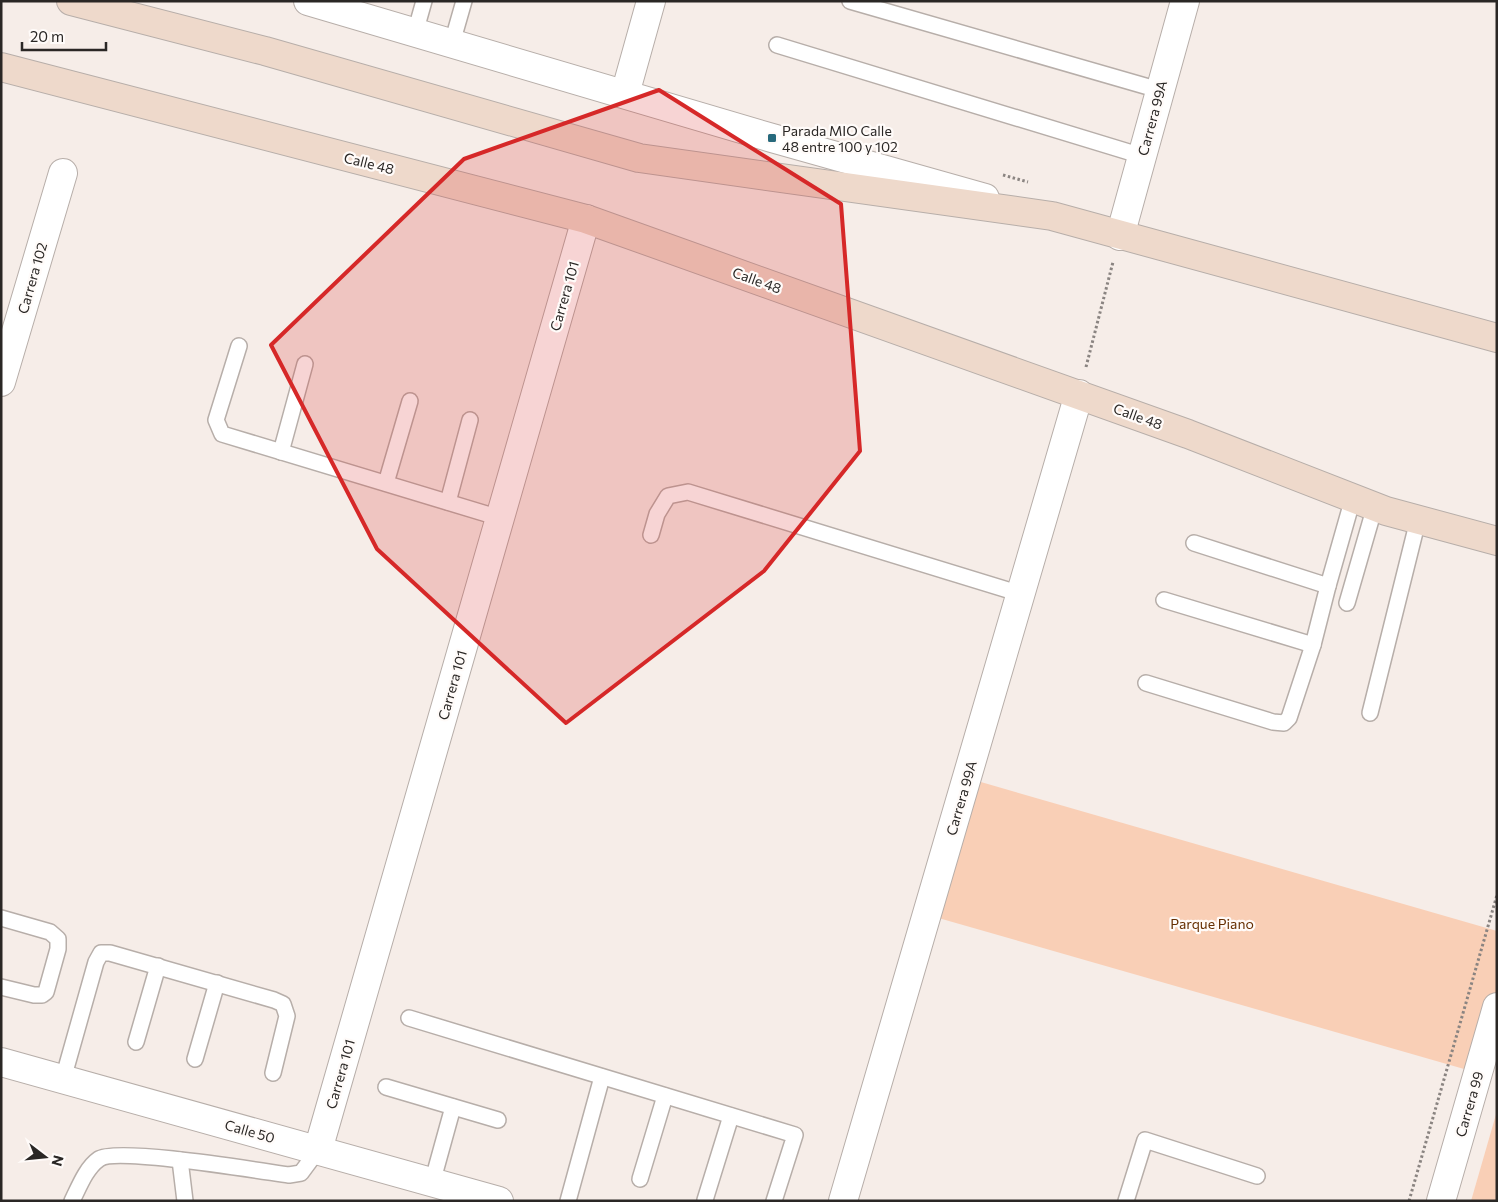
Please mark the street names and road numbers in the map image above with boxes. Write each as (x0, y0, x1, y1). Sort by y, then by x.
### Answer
street label: Carrera 99A (1134, 78, 1170, 157)
street label: Calle 48 (342, 149, 396, 177)
street label: Carrera 102 (14, 240, 50, 316)
street label: Carrera 101 (546, 259, 582, 333)
street label: Calle 48 (730, 263, 784, 297)
street label: Calle 48 (1111, 399, 1165, 433)
street label: Carrera 101 (434, 648, 470, 722)
street label: Carrera 99A (942, 758, 980, 837)
street label: Carrera 101 (322, 1037, 358, 1111)
street label: Carrera 99 (1451, 1069, 1487, 1139)
street label: Calle 50 (223, 1116, 277, 1146)

